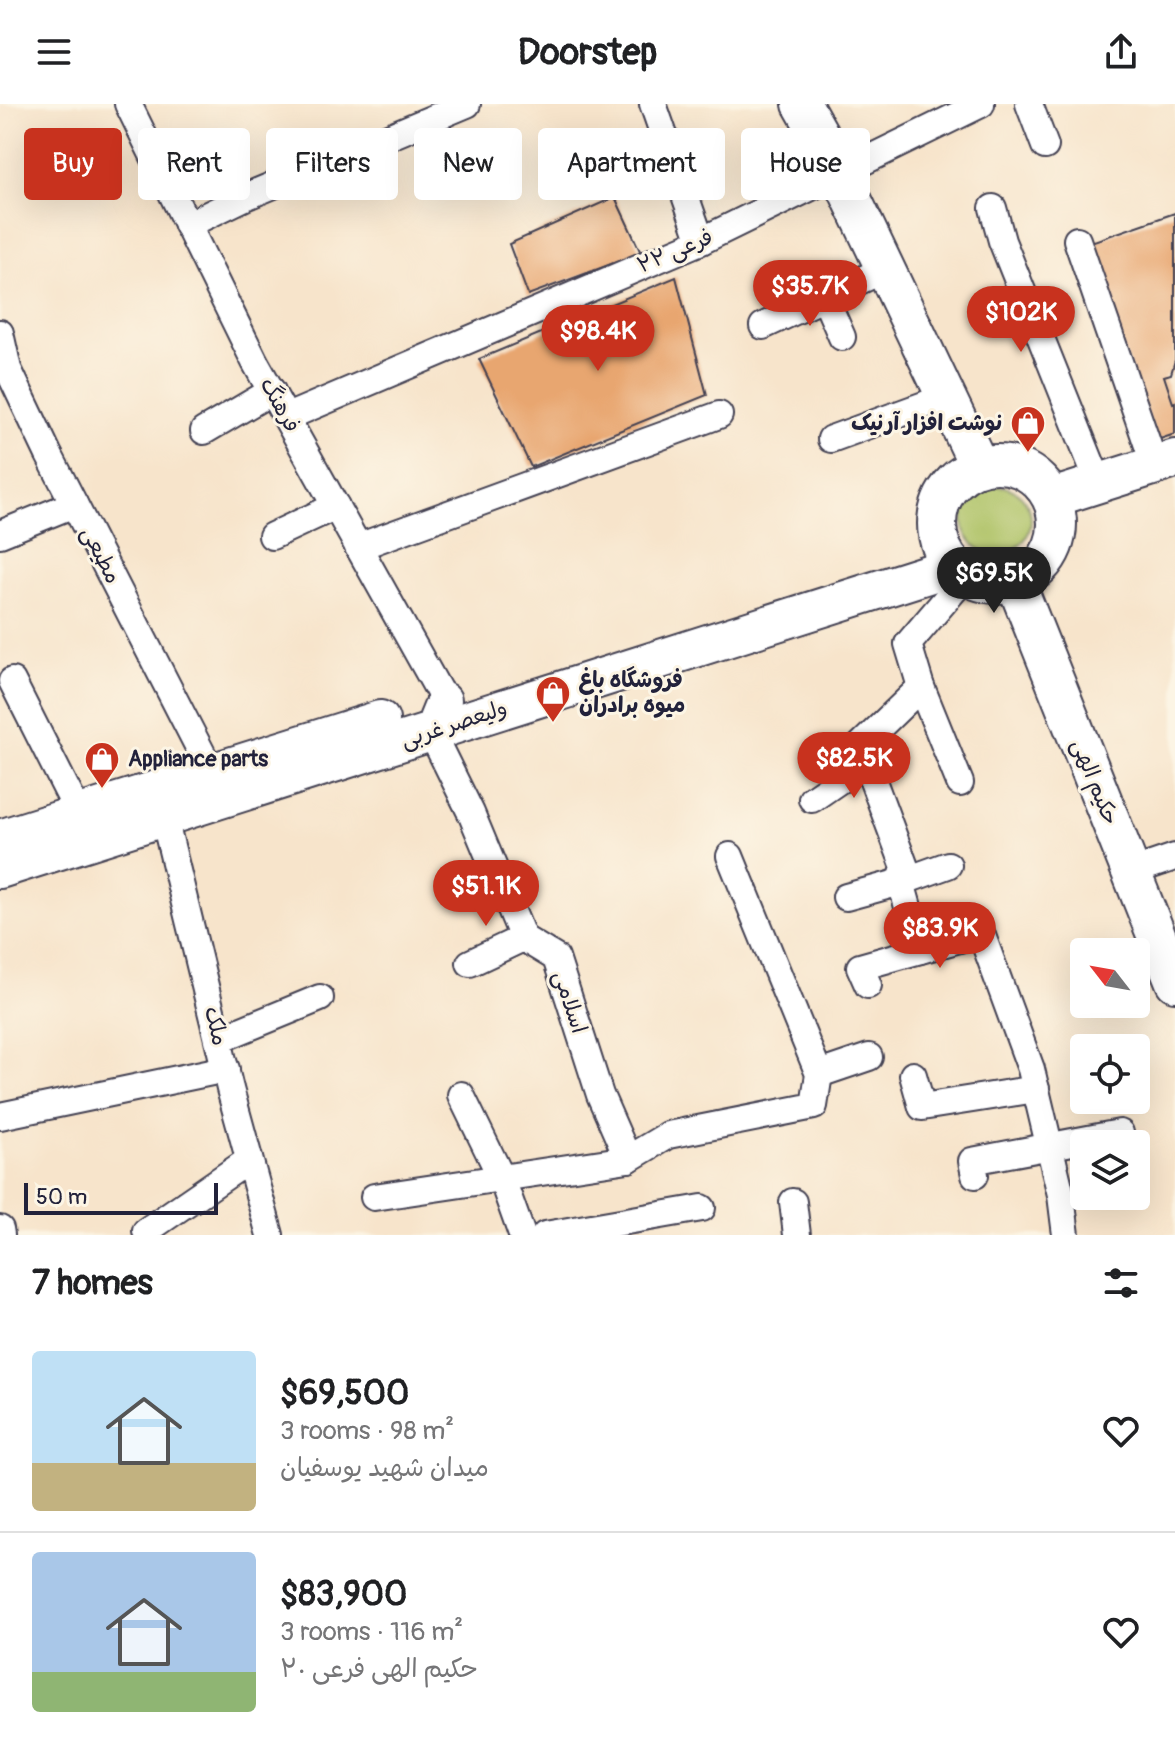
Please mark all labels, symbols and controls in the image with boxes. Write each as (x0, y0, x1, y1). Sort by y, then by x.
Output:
icon: menu (32, 30, 76, 74)
text: Doorstep (518, 30, 657, 75)
icon: share (1099, 30, 1143, 74)
chip: Buy (24, 128, 122, 200)
chip: Rent (138, 128, 250, 200)
chip: Filters (266, 128, 398, 200)
chip: New (414, 128, 522, 200)
chip: Apartment (538, 128, 725, 200)
chip: House (741, 128, 870, 200)
street label: فرعی ۲۲ (633, 222, 717, 280)
pin: $35.7K (745, 260, 875, 328)
text: $35.7K (771, 270, 849, 302)
pin: $102K (965, 286, 1077, 354)
text: $102K (985, 296, 1057, 328)
pin: $98.4K (533, 305, 663, 373)
text: $98.4K (559, 315, 637, 347)
street label: فرهنگ (254, 373, 306, 437)
shop icon: نوشت افزار آرنیک (1009, 404, 1047, 454)
place label: نوشت افزار آرنیک (851, 409, 1002, 437)
street label: مطیعی (75, 522, 127, 588)
pin: $69.5K (929, 547, 1059, 615)
text: $69.5K (955, 557, 1033, 589)
place label: فروشگاه باغ میوه برادران (579, 666, 685, 719)
shop icon: فروشگاه باغ میوه برادران (534, 674, 572, 724)
street label: ولیعصر غربی (397, 694, 511, 754)
pin: $82.5K (789, 732, 919, 800)
street label: حکیم الهی (1063, 735, 1125, 830)
shop icon: Appliance parts (83, 740, 121, 790)
text: $82.5K (815, 742, 893, 774)
place label: Appliance parts (128, 745, 268, 773)
pin: $51.1K (421, 860, 551, 928)
text: $51.1K (451, 870, 521, 902)
pin: $83.9K (875, 902, 1005, 970)
text: $83.9K (902, 912, 978, 944)
north arrow (1070, 938, 1150, 1018)
map controls (1070, 938, 1150, 1210)
street label: اسلامی (547, 967, 593, 1037)
street label: ملک (198, 1004, 234, 1048)
button: locate (1070, 1034, 1150, 1114)
button: layers (1070, 1130, 1150, 1210)
scale bar (24, 1179, 218, 1215)
text: 50 m (36, 1183, 87, 1211)
icon: filters (1099, 1261, 1143, 1305)
text: 7 homes (32, 1262, 153, 1305)
text: $69,500 (280, 1372, 409, 1415)
icon: home (96, 1383, 192, 1479)
icon: heart (1099, 1409, 1143, 1453)
text: 3 rooms · 98 m² (280, 1415, 454, 1447)
text: میدان شهید یوسفیان (280, 1452, 489, 1484)
text: $83,900 (280, 1573, 407, 1616)
icon: home (96, 1584, 192, 1680)
icon: heart (1099, 1610, 1143, 1654)
text: 3 rooms · 116 m² (280, 1616, 463, 1648)
text: حکیم الهی فرعی ۲۰ (280, 1653, 478, 1685)

